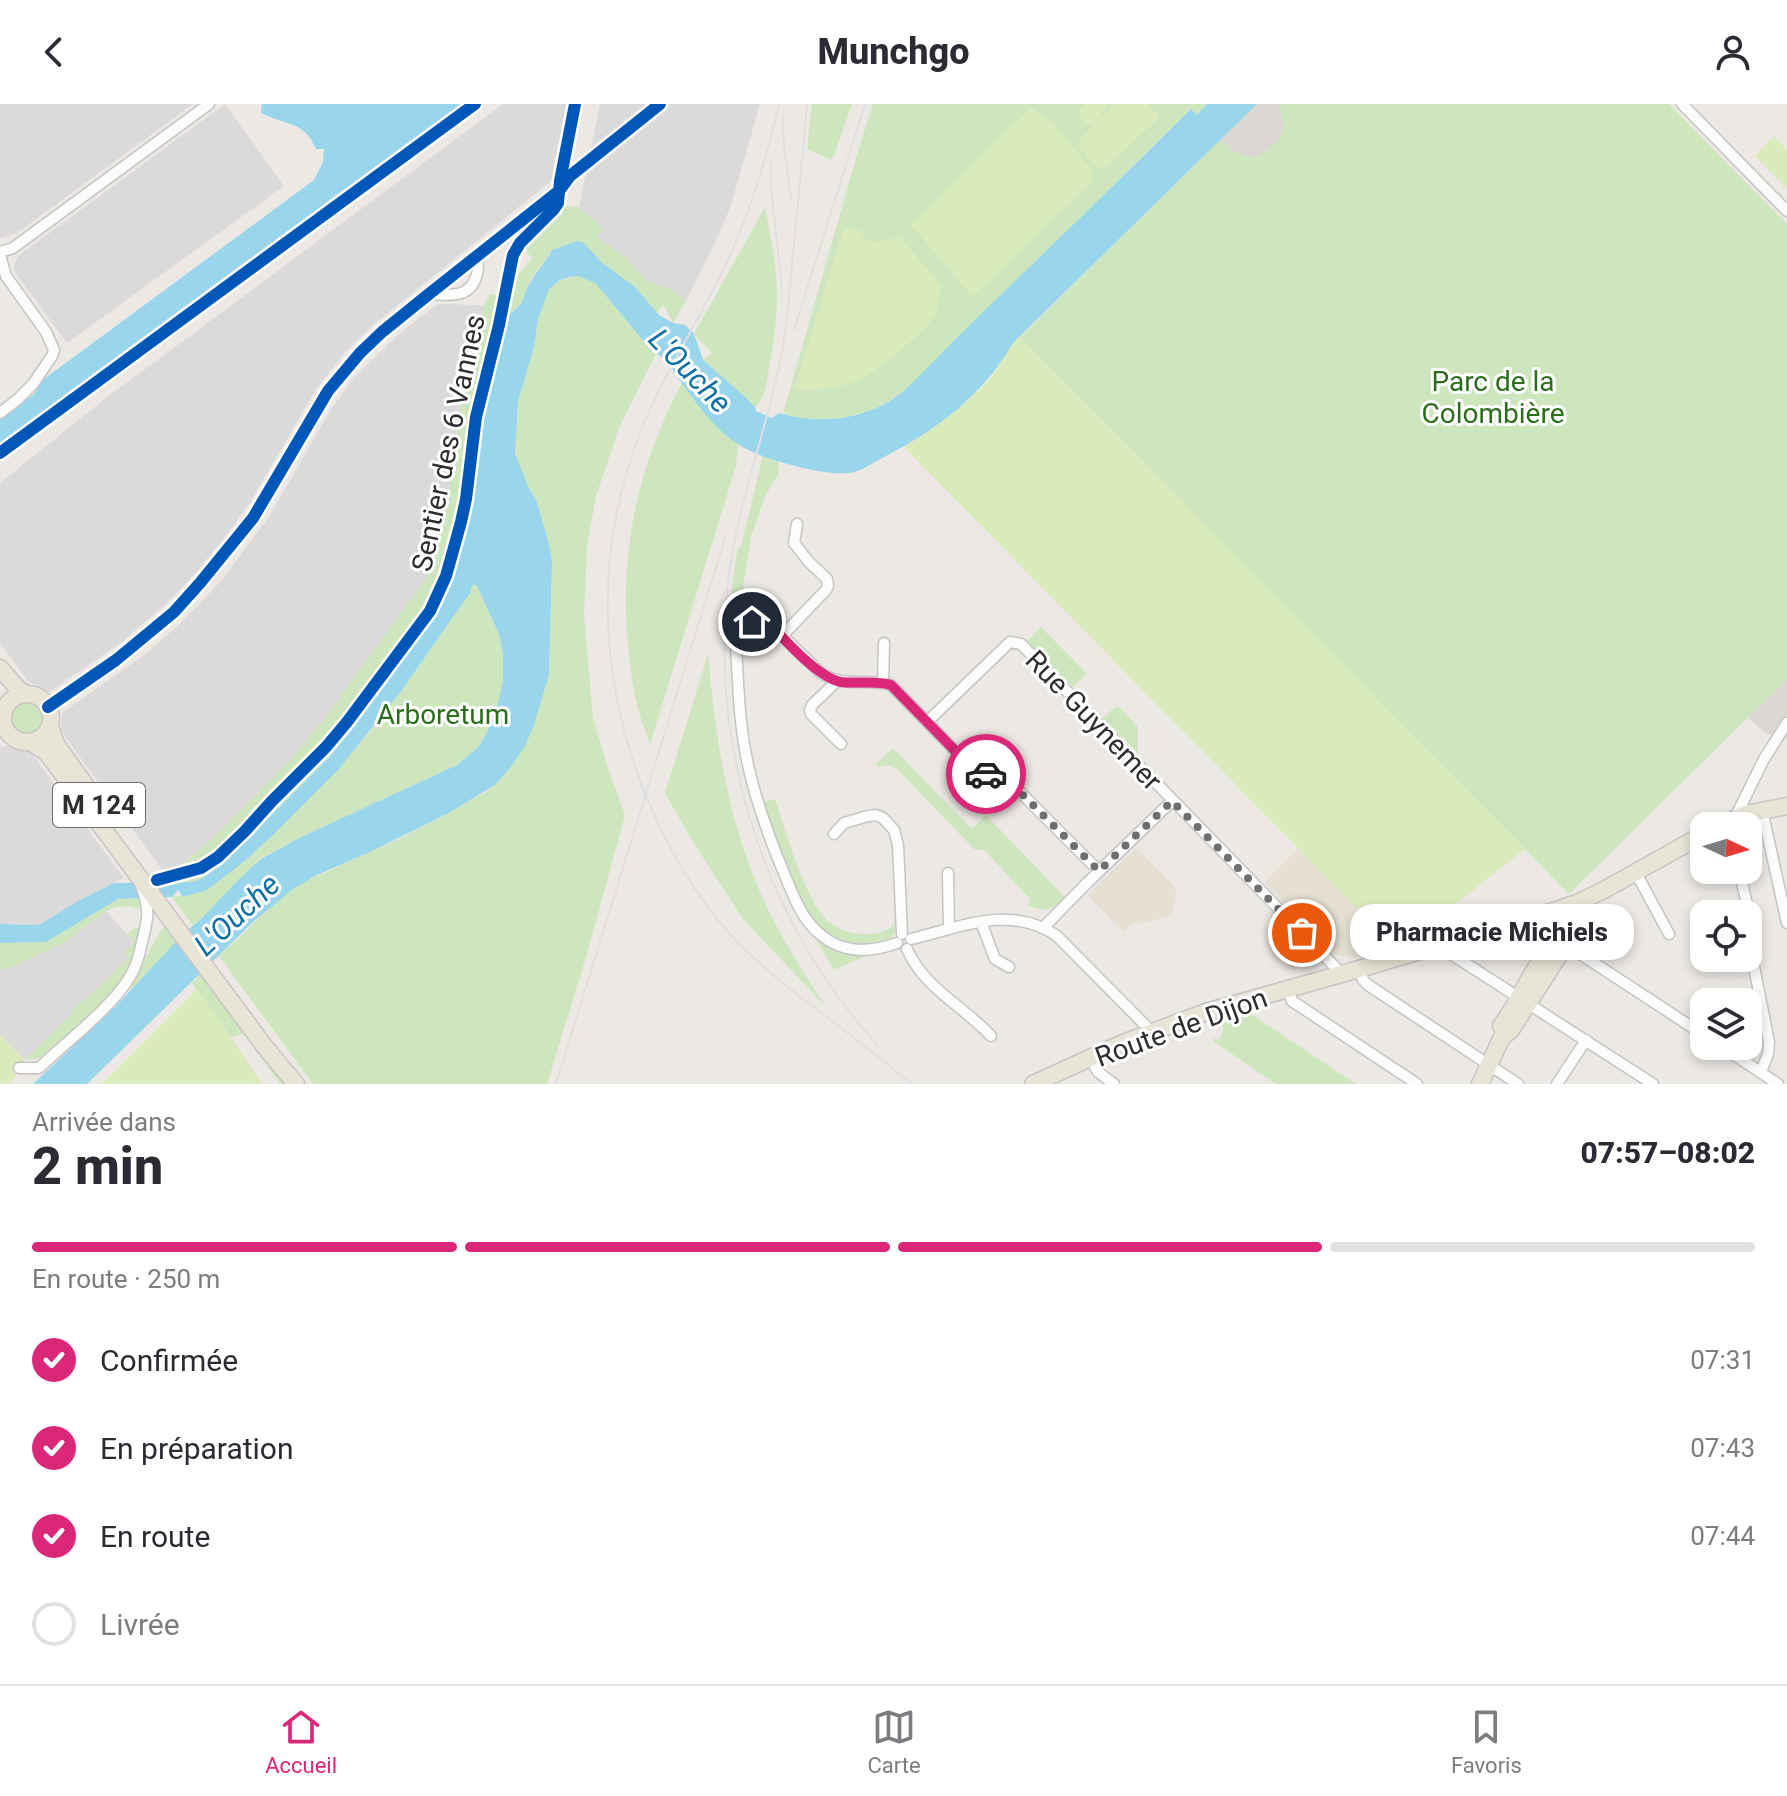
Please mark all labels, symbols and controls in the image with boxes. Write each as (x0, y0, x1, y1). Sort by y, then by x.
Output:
icon: back (32, 30, 76, 74)
icon: person (1711, 30, 1755, 74)
text: Munchgo (818, 31, 969, 73)
street label: Sentier des 6 Vannes (405, 312, 492, 574)
water label: L'Ouche (642, 321, 739, 420)
park label: Parc de la Colombière (1422, 365, 1564, 430)
pin (718, 588, 786, 656)
icon: home (730, 600, 774, 644)
street label: Rue Guynemer (1019, 644, 1169, 797)
park label: Arboretum (377, 698, 509, 731)
courier (946, 734, 1026, 814)
icon: car (964, 752, 1008, 796)
road number: M 124 (53, 783, 145, 827)
north arrow (1690, 812, 1762, 884)
map controls (1690, 812, 1762, 1060)
water label: L'Ouche (187, 867, 286, 963)
pin (1268, 899, 1336, 967)
button: locate (1690, 900, 1762, 972)
callout: Pharmacie Michiels (1350, 905, 1634, 961)
icon: bag (1280, 911, 1324, 955)
text: Pharmacie Michiels (1376, 917, 1608, 947)
street label: Route de Dijon (1091, 981, 1272, 1074)
button: layers (1690, 988, 1762, 1060)
text: Arrivée dans (32, 1107, 176, 1137)
text: 07:57–08:02 (1580, 1135, 1755, 1170)
text: 2 min (32, 1136, 163, 1197)
text: En route · 250 m (32, 1264, 220, 1294)
icon: check (32, 1338, 76, 1382)
text: Confirmée (100, 1343, 238, 1378)
text: 07:31 (1690, 1345, 1755, 1375)
icon: check (32, 1426, 76, 1470)
text: En préparation (100, 1431, 294, 1466)
text: 07:43 (1690, 1433, 1755, 1463)
icon: check (32, 1514, 76, 1558)
text: En route (100, 1519, 210, 1554)
text: 07:44 (1690, 1521, 1755, 1551)
text: Livrée (100, 1607, 180, 1642)
tab: Accueil (265, 1705, 337, 1778)
tab: Carte (867, 1705, 921, 1778)
tab: Favoris (1451, 1705, 1522, 1778)

